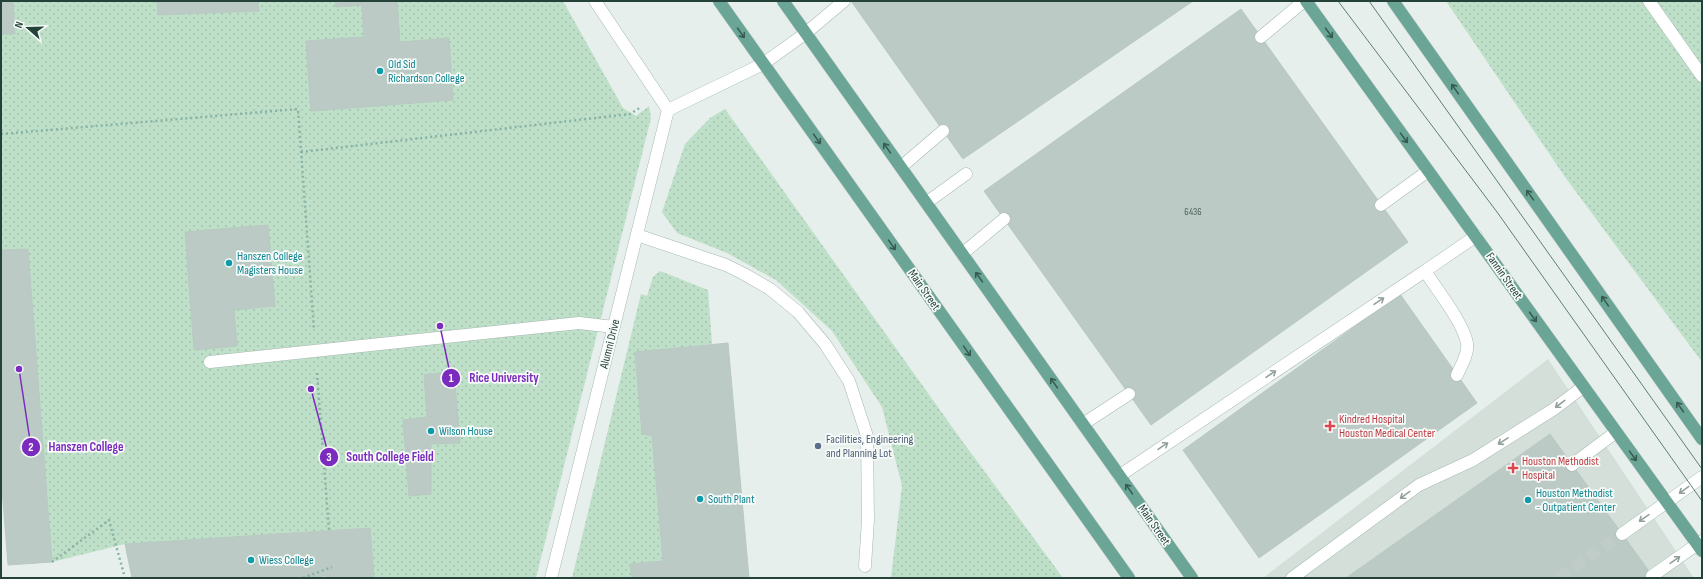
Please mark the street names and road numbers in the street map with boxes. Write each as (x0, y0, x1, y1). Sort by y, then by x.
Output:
street label: Fannin Street (1482, 250, 1526, 303)
street label: Main Street (905, 267, 944, 314)
street label: Alumni Drive (596, 318, 623, 371)
street label: Main Street (1135, 502, 1174, 549)

